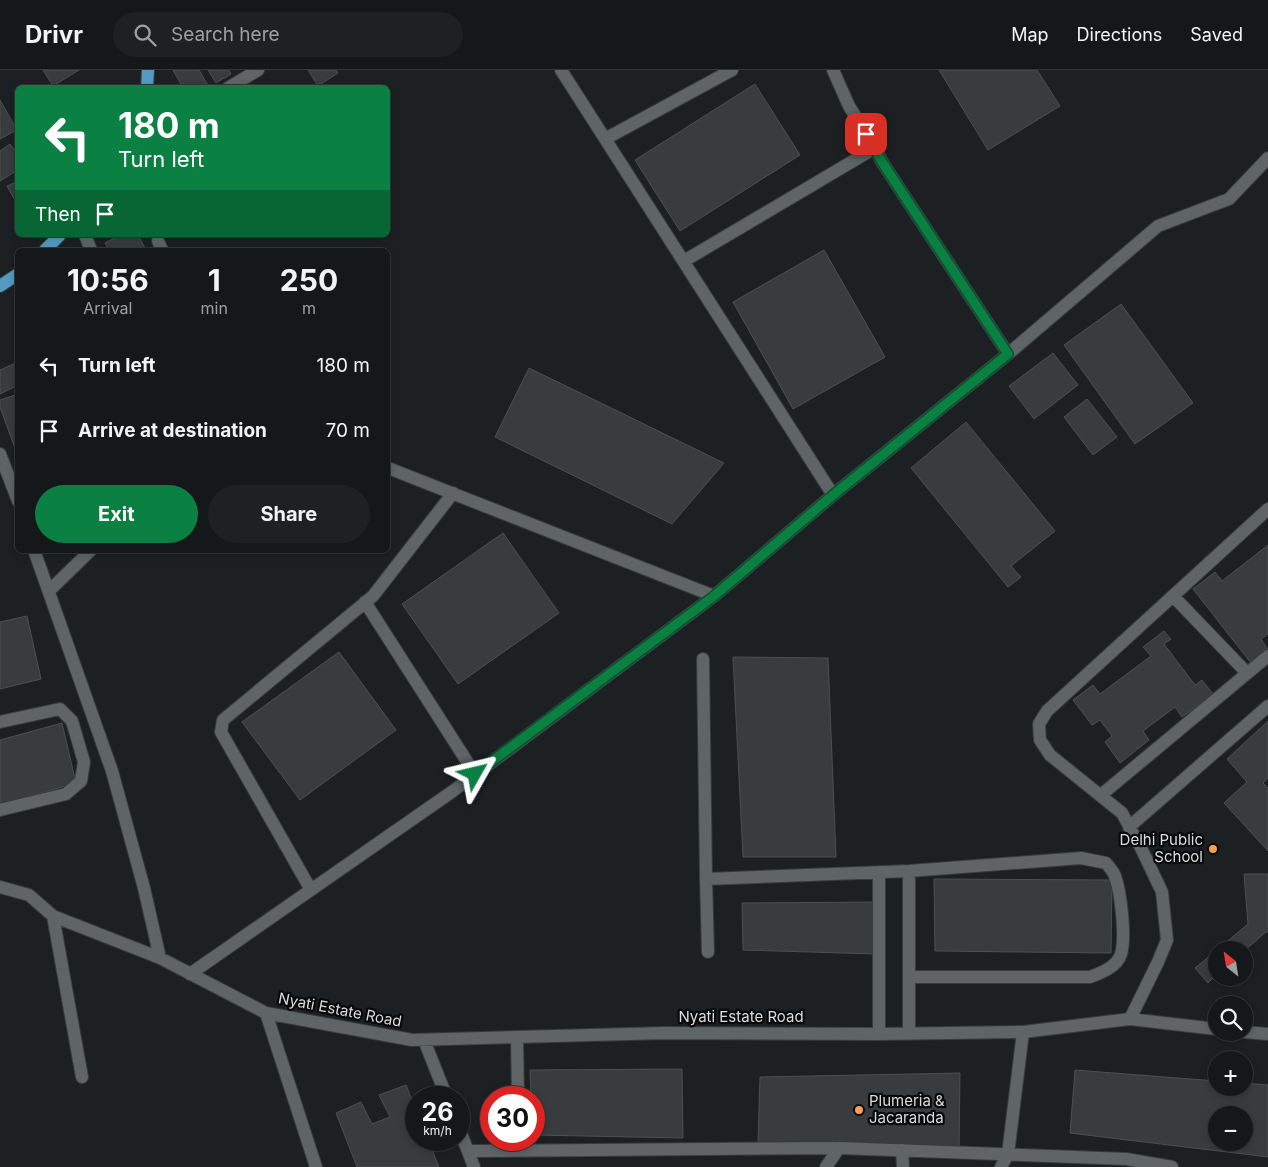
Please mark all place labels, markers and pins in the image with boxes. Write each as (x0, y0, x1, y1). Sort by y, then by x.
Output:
pin (845, 113, 887, 155)
place label: Delhi Public School (1120, 830, 1203, 866)
marker: Delhi Public School (1207, 843, 1219, 855)
place label: Plumeria & Jacaranda (869, 1091, 945, 1127)
marker: Plumeria & Jacaranda (853, 1104, 865, 1116)

